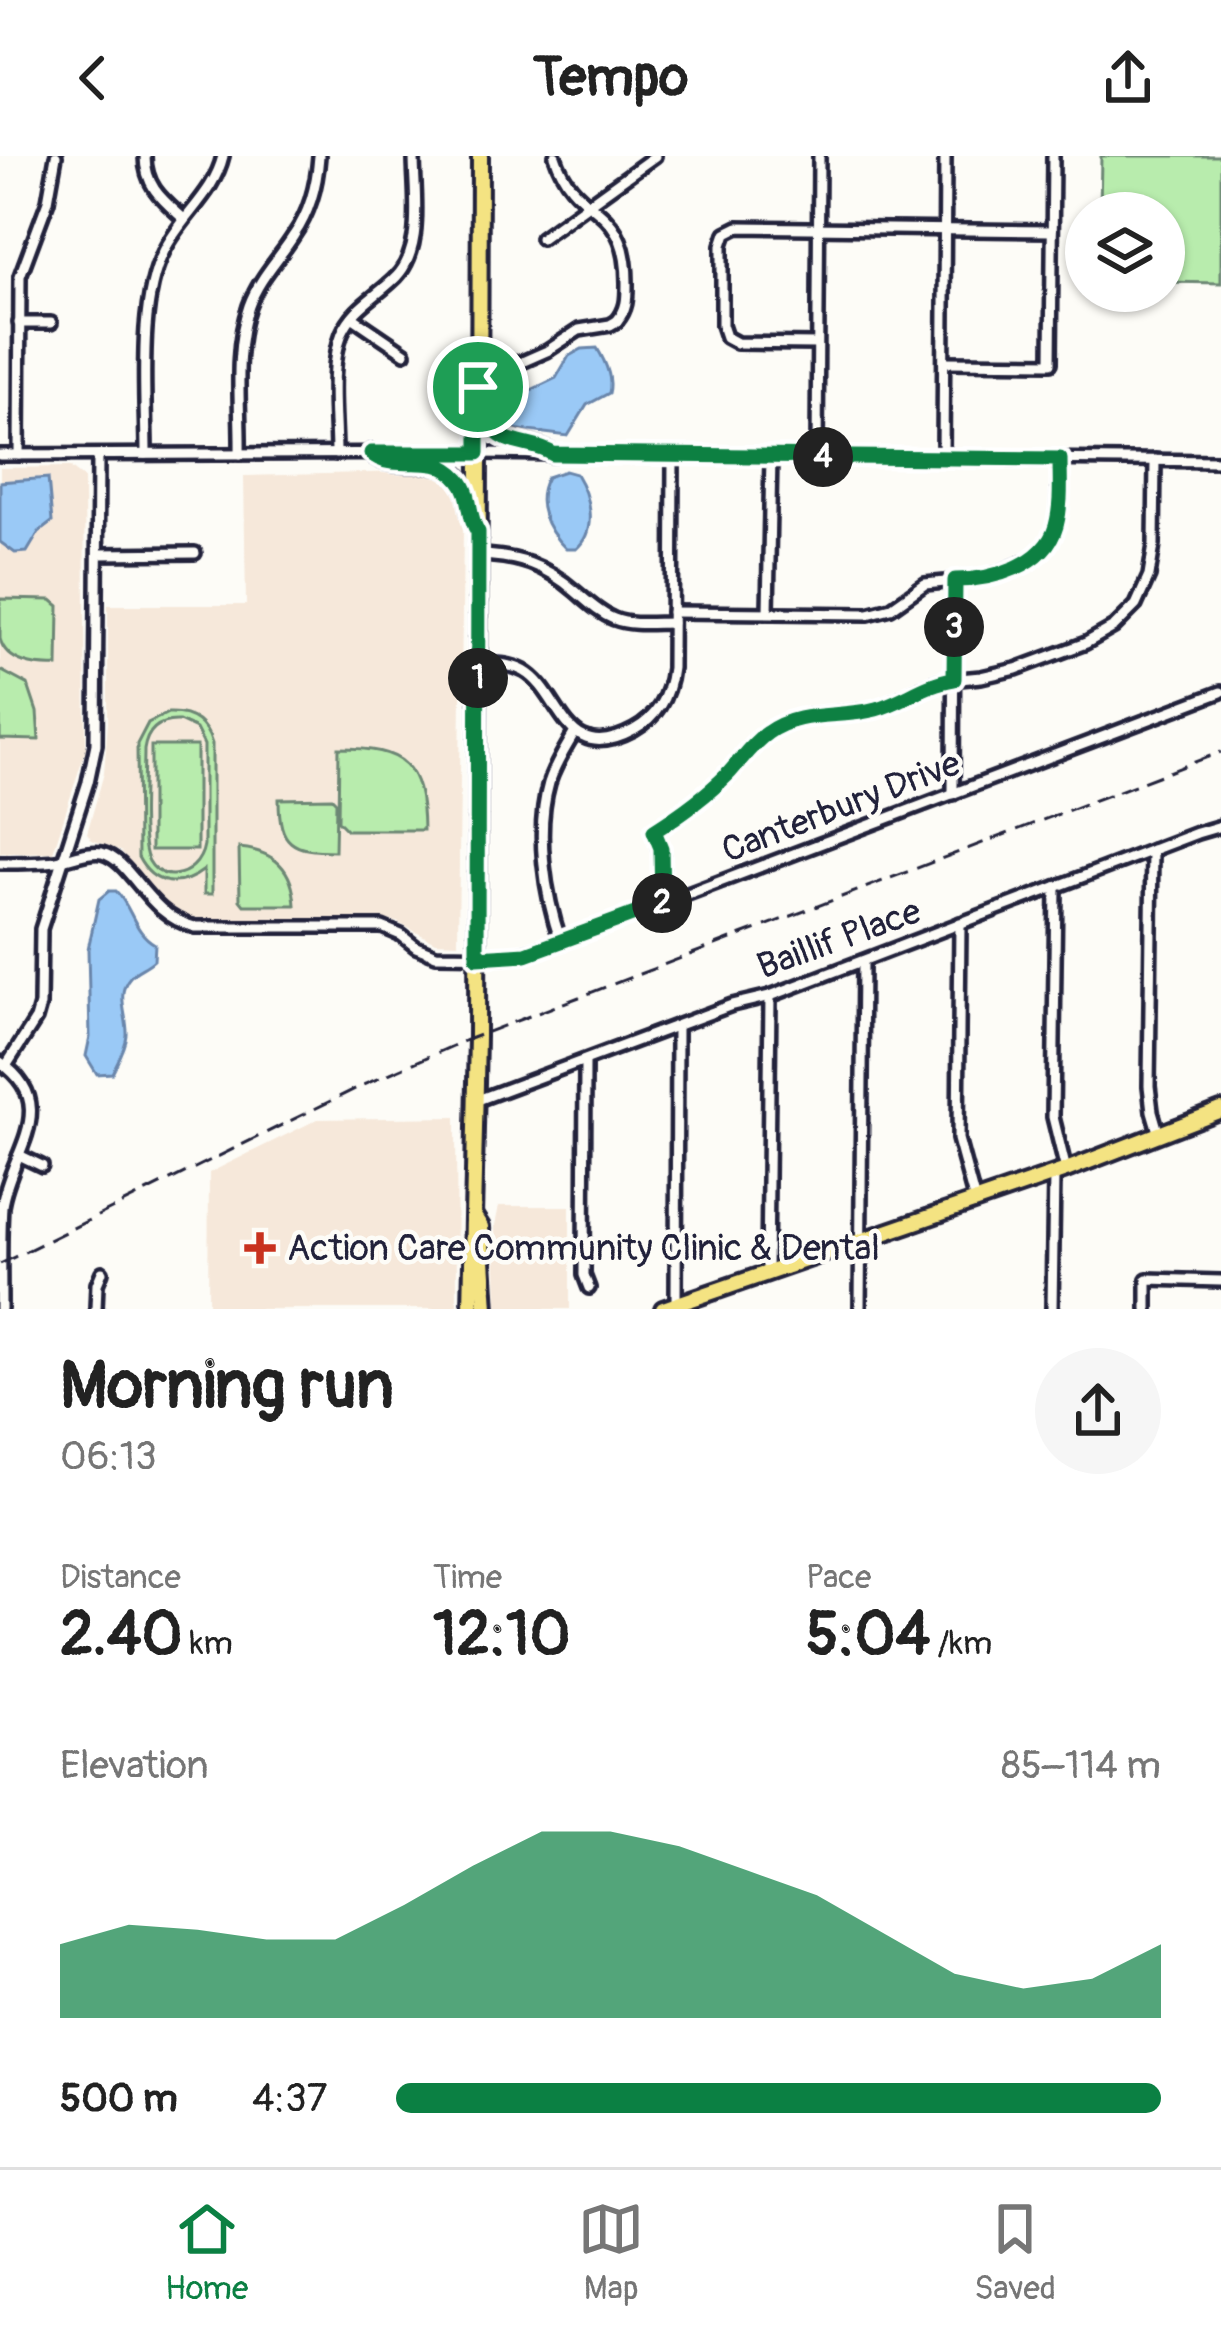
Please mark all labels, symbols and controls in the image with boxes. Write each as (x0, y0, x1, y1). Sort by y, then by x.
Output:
text: Tempo (533, 44, 688, 112)
icon: back (60, 45, 126, 111)
icon: share (1095, 45, 1161, 111)
map controls (1065, 192, 1185, 312)
button: layers (1065, 192, 1185, 312)
pin (427, 336, 529, 438)
icon: arrive (445, 354, 511, 420)
pin: 4 (793, 427, 853, 487)
text: 4 (813, 436, 833, 477)
pin: 3 (924, 597, 984, 657)
text: 3 (945, 606, 963, 647)
pin: 1 (448, 648, 508, 708)
text: 1 (472, 657, 484, 698)
street label: Canterbury Drive (715, 741, 967, 873)
pin: 2 (632, 873, 692, 933)
text: 2 (653, 882, 671, 923)
street label: Baillif Place (751, 889, 927, 989)
place label: Action Care Community Clinic & Dental (287, 1226, 880, 1271)
marker: Action Care Community Clinic & Dental (244, 1232, 276, 1264)
text: Morning run (60, 1345, 394, 1428)
button: share (1035, 1348, 1161, 1474)
text: 06:13 (60, 1432, 157, 1481)
text: Distance (60, 1557, 181, 1598)
text: Time (433, 1557, 502, 1598)
text: Pace (806, 1557, 871, 1598)
text: 2.40 (60, 1598, 182, 1673)
text: 12:10 (433, 1598, 570, 1673)
text: 5:04 (806, 1598, 930, 1673)
text: km (182, 1623, 233, 1664)
text: /km (930, 1623, 992, 1664)
text: Elevation (60, 1741, 209, 1790)
text: 85–114 m (1001, 1741, 1161, 1790)
text: 500 m (60, 2074, 178, 2123)
text: 4:37 (252, 2074, 327, 2123)
tab: Home (165, 2196, 248, 2309)
tab: Map (578, 2196, 644, 2309)
tab: Saved (974, 2196, 1056, 2309)

